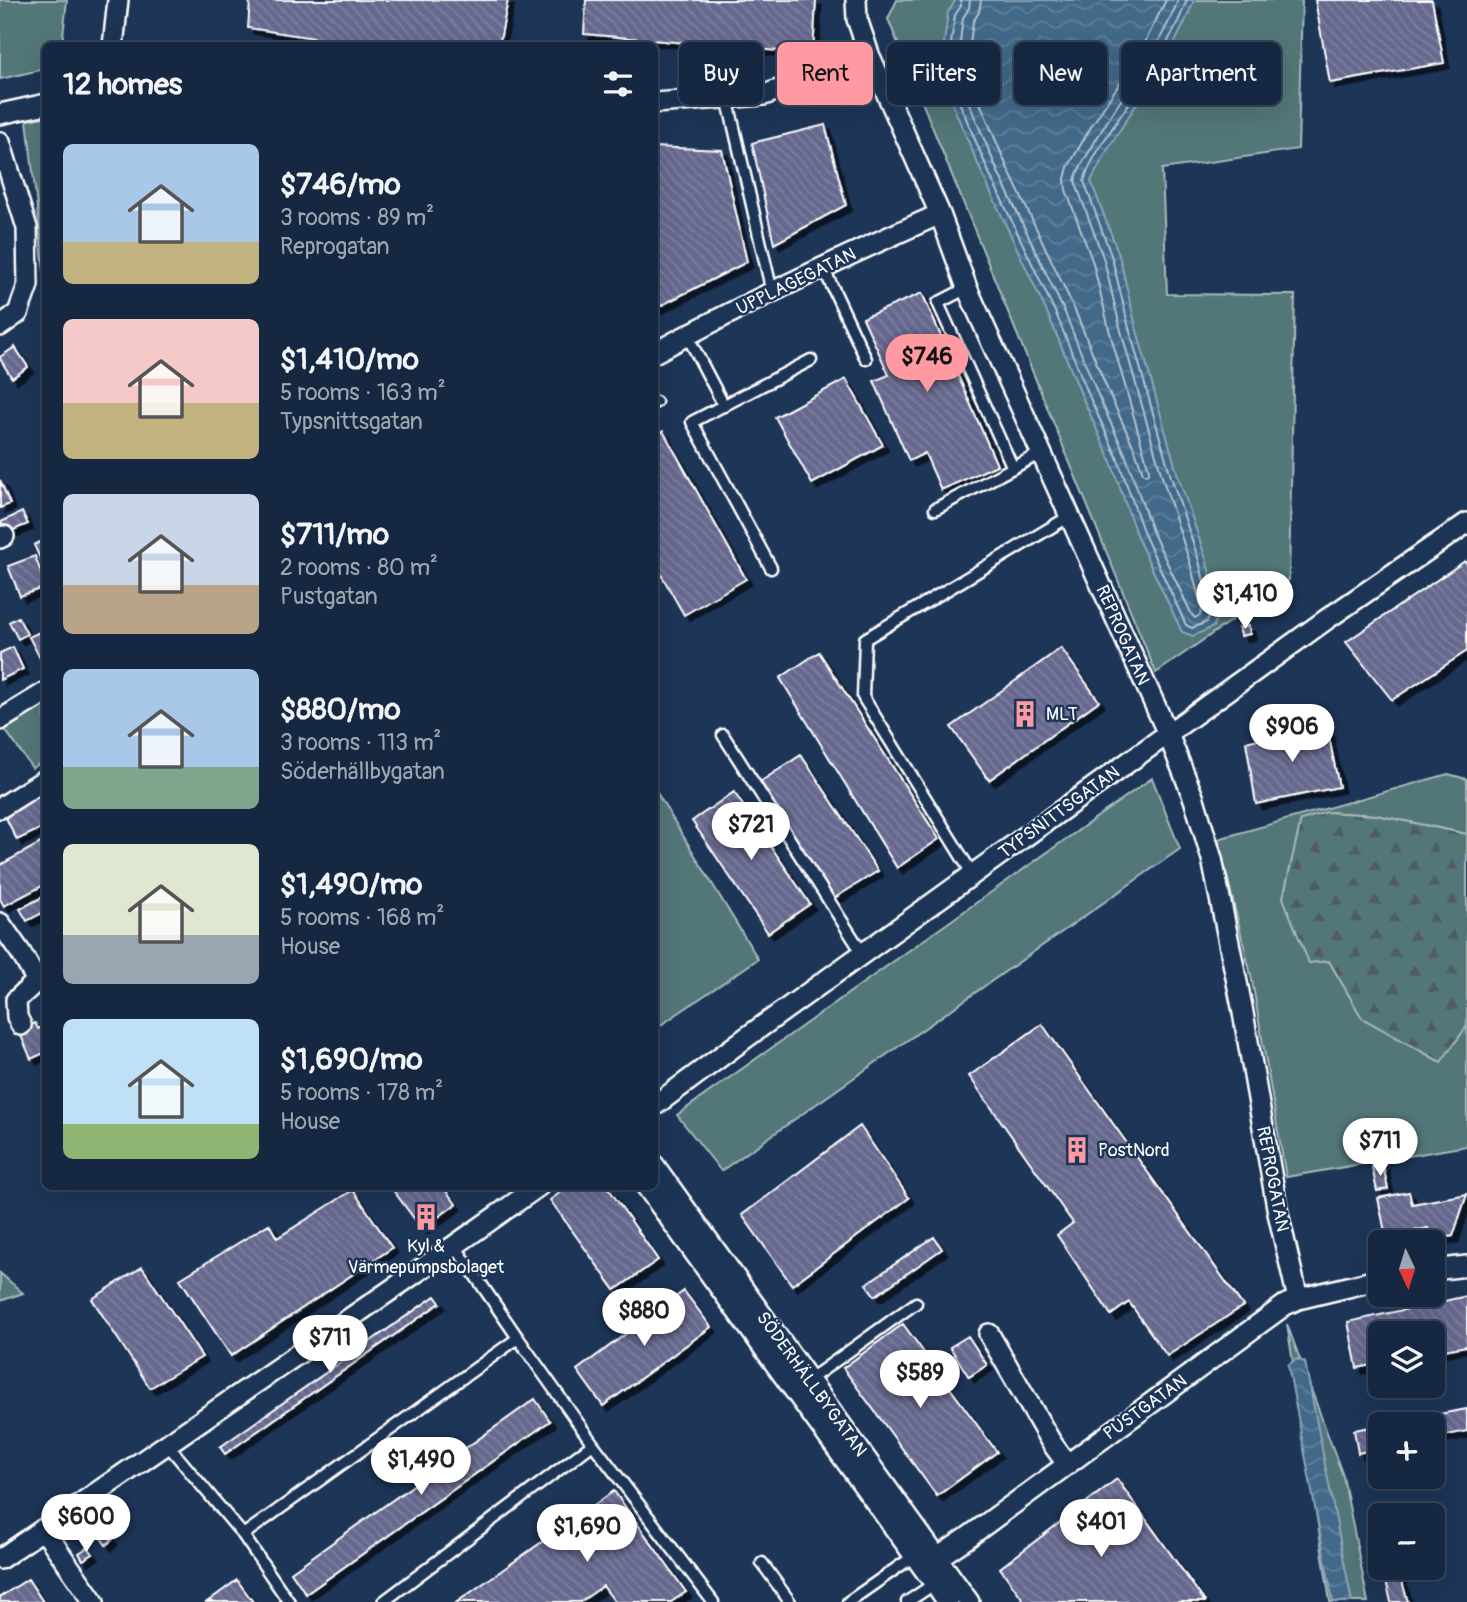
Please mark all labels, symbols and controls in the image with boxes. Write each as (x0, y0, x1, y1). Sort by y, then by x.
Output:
chip: Buy (679, 42, 763, 105)
chip: Rent (777, 42, 873, 105)
chip: Filters (887, 42, 1000, 105)
chip: New (1014, 42, 1107, 105)
chip: Apartment (1121, 42, 1281, 105)
icon: filters (599, 65, 637, 103)
text: 12 homes (63, 66, 182, 103)
text: $746/mo (280, 166, 401, 203)
icon: home (119, 172, 203, 256)
text: 3 rooms · 89 m² (280, 203, 434, 232)
text: Reprogatan (280, 232, 389, 261)
street label: UPPLAGEGATAN (733, 243, 860, 320)
pin: $746 (886, 334, 968, 394)
text: $1,410/mo (280, 341, 419, 378)
text: $746 (901, 342, 953, 371)
icon: home (119, 347, 203, 431)
text: 5 rooms · 163 m² (280, 378, 446, 407)
text: Typsnittsgatan (280, 407, 423, 436)
text: $711/mo (280, 516, 389, 553)
icon: home (119, 522, 203, 606)
text: 2 rooms · 80 m² (280, 553, 438, 582)
pin: $1,410 (1188, 572, 1302, 631)
text: $1,410 (1212, 579, 1278, 608)
text: Pustgatan (280, 582, 378, 611)
street label: REPROGATAN (1090, 582, 1155, 689)
text: $880/mo (280, 691, 401, 728)
icon: home (119, 697, 203, 781)
building icon: MLT (1010, 699, 1040, 729)
place label: MLT (1046, 703, 1078, 726)
pin: $906 (1251, 704, 1333, 764)
text: $906 (1265, 712, 1319, 741)
text: 3 rooms · 113 m² (280, 728, 441, 757)
text: Söderhällbygatan (280, 757, 445, 786)
street label: TYPSNITTSGATAN (994, 761, 1124, 864)
pin: $721 (710, 802, 792, 862)
text: $721 (728, 810, 774, 839)
text: $1,490/mo (280, 866, 422, 903)
icon: home (119, 872, 203, 956)
text: 5 rooms · 168 m² (280, 903, 444, 932)
text: House (280, 932, 340, 961)
text: $1,690/mo (280, 1041, 423, 1078)
icon: home (119, 1047, 203, 1131)
text: 5 rooms · 178 m² (280, 1078, 443, 1107)
text: House (280, 1107, 340, 1136)
pin: $711 (1339, 1118, 1421, 1178)
street label: REPROGATAN (1251, 1124, 1294, 1234)
text: $711 (1359, 1126, 1401, 1155)
building icon: PostNord (1062, 1135, 1092, 1165)
place label: PostNord (1098, 1139, 1170, 1162)
building icon: Kyl & Värmepumpsbolaget (411, 1202, 441, 1232)
north arrow (1368, 1230, 1446, 1307)
map controls (1368, 1230, 1445, 1580)
place label: Kyl & Värmepumpsbolaget (348, 1235, 505, 1279)
pin: $880 (603, 1288, 685, 1348)
text: $880 (618, 1296, 670, 1325)
street label: SÖDERHÄLLBYGATAN (751, 1307, 872, 1461)
pin: $711 (289, 1316, 371, 1375)
button: layers (1368, 1321, 1445, 1398)
text: $711 (309, 1323, 351, 1352)
pin: $589 (879, 1350, 961, 1410)
text: $589 (896, 1358, 944, 1387)
street label: PUSTGATAN (1099, 1369, 1192, 1445)
button: + (1368, 1412, 1445, 1489)
pin: $1,490 (364, 1438, 478, 1497)
text: $1,490 (387, 1445, 455, 1474)
pin: $600 (45, 1494, 127, 1554)
pin: $401 (1060, 1500, 1142, 1559)
text: $600 (57, 1502, 115, 1531)
button: − (1368, 1503, 1445, 1580)
pin: $1,690 (530, 1504, 644, 1564)
text: $401 (1076, 1507, 1126, 1536)
text: $1,690 (553, 1512, 621, 1541)

